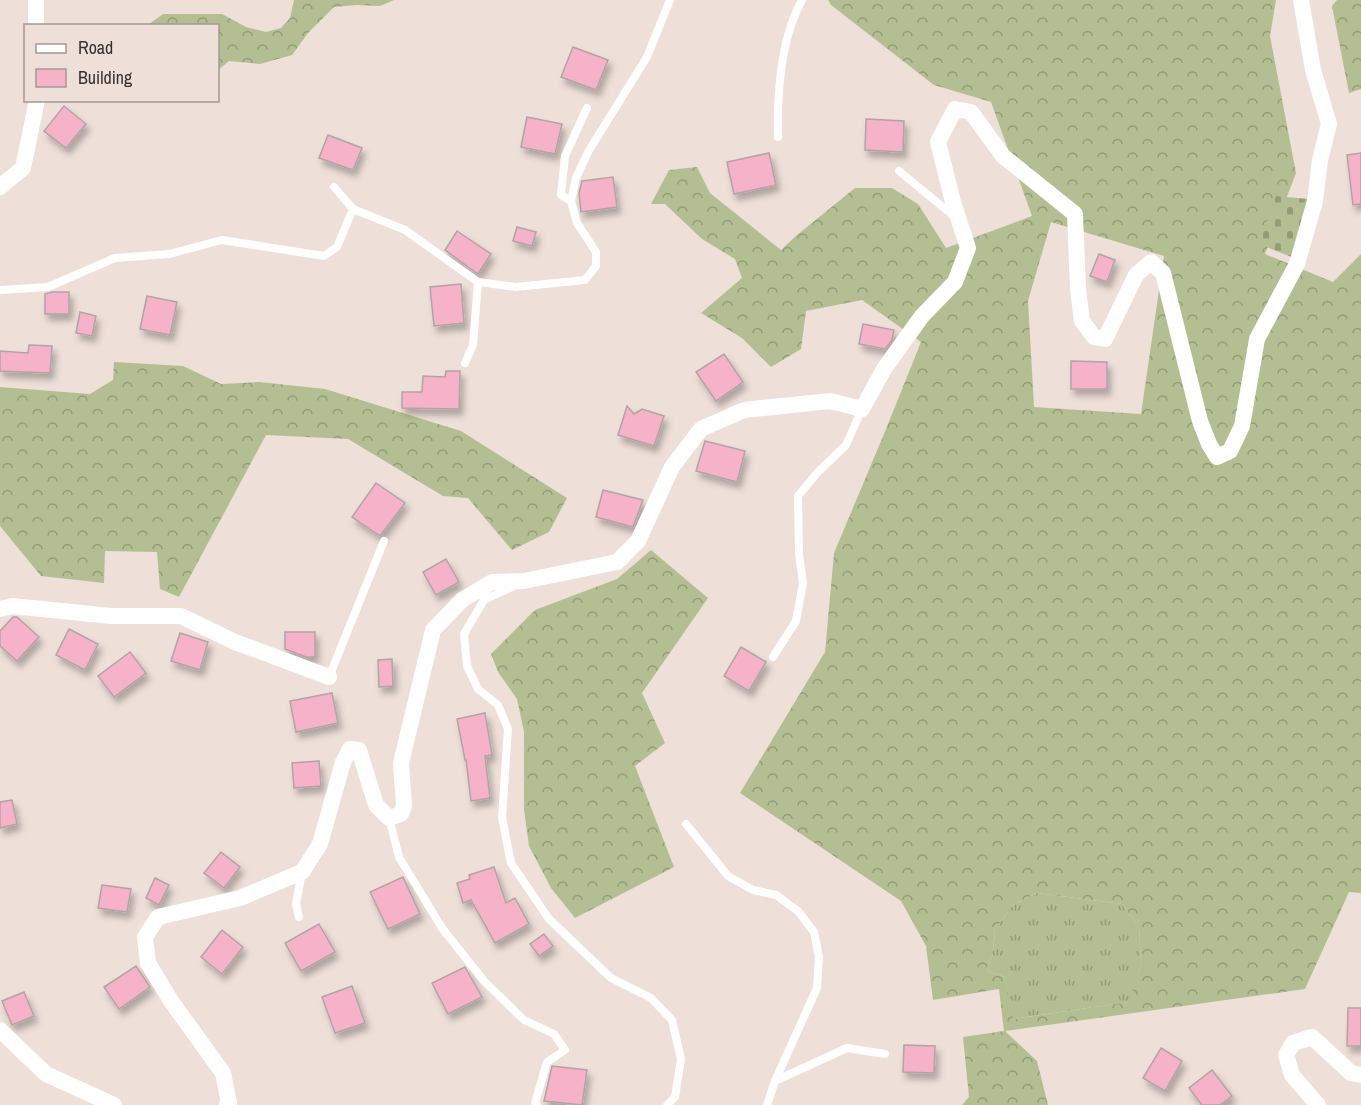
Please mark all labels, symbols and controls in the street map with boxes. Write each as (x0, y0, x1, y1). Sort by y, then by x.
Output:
legend (24, 24, 219, 102)
text: Road (78, 35, 113, 60)
text: Building (78, 65, 133, 90)

